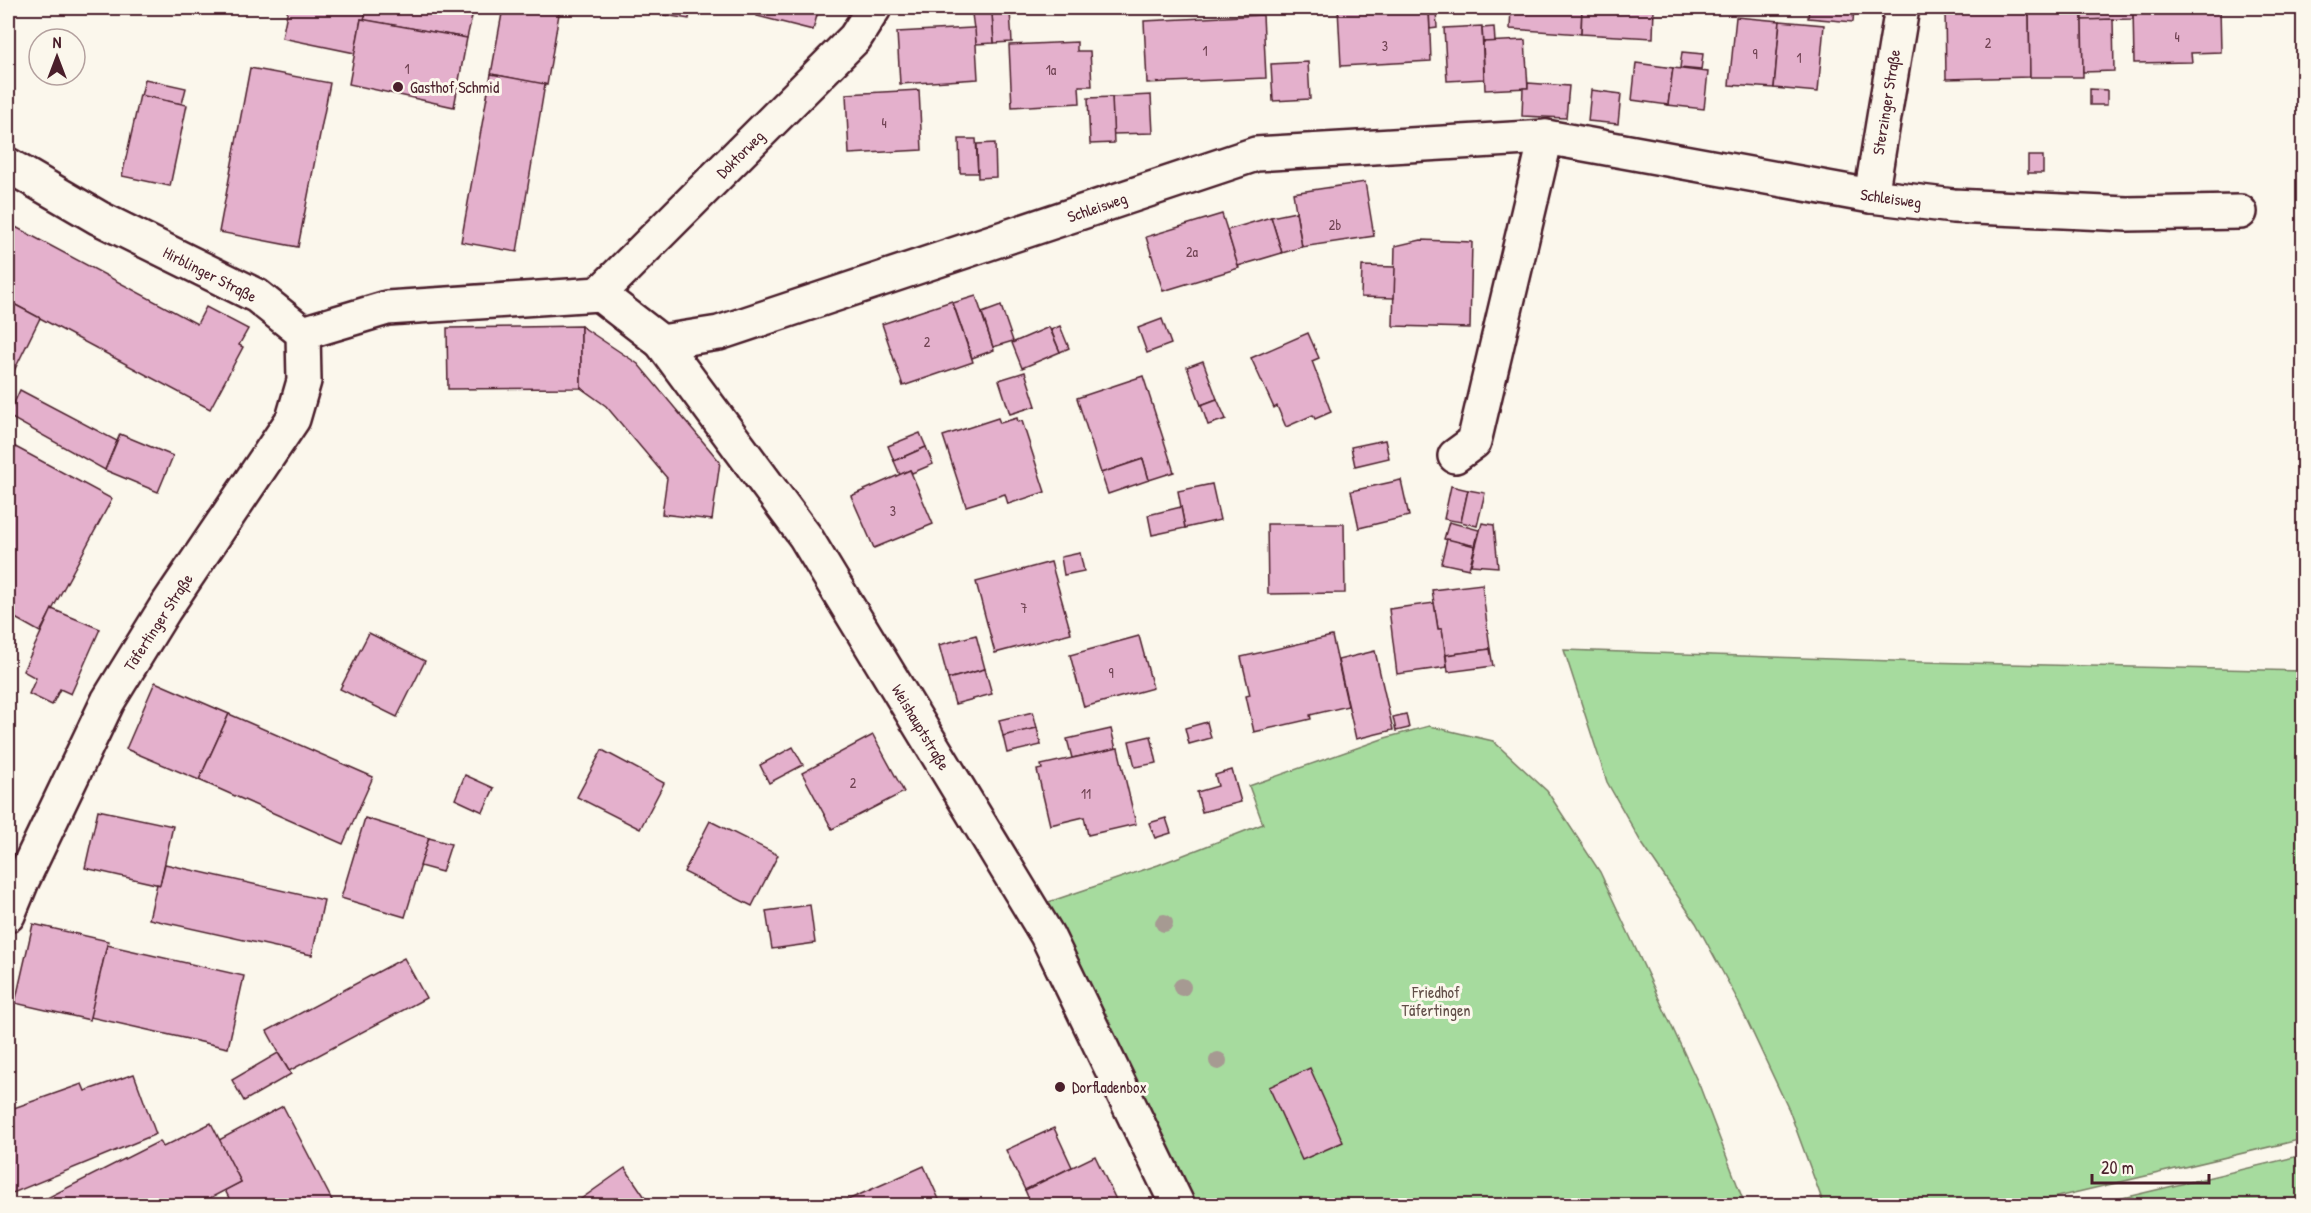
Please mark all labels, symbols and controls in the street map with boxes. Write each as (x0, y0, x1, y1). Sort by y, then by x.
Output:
north arrow (27, 27, 87, 87)
house number: 4 (2174, 27, 2180, 46)
text: N (53, 31, 62, 53)
house number: 2 (1985, 33, 1992, 52)
house number: 3 (1382, 36, 1388, 55)
house number: 1 (1202, 41, 1208, 60)
house number: 9 (1752, 44, 1758, 63)
street label: Sterzinger Straße (1867, 47, 1905, 156)
house number: 1 (1796, 48, 1802, 67)
house number: 1 (404, 59, 410, 78)
house number: 1a (1046, 60, 1057, 79)
place label: Gasthof Schmid (410, 76, 499, 98)
marker: Gasthof Schmid (391, 80, 405, 94)
house number: 4 (881, 113, 887, 132)
street label: Doktorweg (711, 125, 769, 183)
street label: Schleisweg (1859, 183, 1923, 213)
street label: Schleisweg (1064, 187, 1130, 227)
house number: 2b (1329, 215, 1341, 234)
street label: Hirblinger Straße (159, 241, 261, 307)
house number: 2a (1186, 242, 1199, 261)
house number: 2 (924, 332, 931, 351)
house number: 3 (890, 501, 896, 520)
street label: Täfertinger Straße (118, 569, 198, 675)
house number: 7 (1021, 598, 1028, 617)
house number: 9 (1108, 663, 1114, 682)
street label: Weishauptstraße (887, 680, 956, 775)
house number: 2 (850, 773, 857, 792)
house number: 11 (1081, 784, 1091, 803)
park label: Friedhof Täfertingen (1401, 981, 1471, 1021)
place label: Dorfladenbox (1072, 1076, 1147, 1098)
marker: Dorfladenbox (1053, 1080, 1067, 1094)
scale bar (2092, 1147, 2209, 1185)
text: 20 m (2101, 1155, 2134, 1180)

